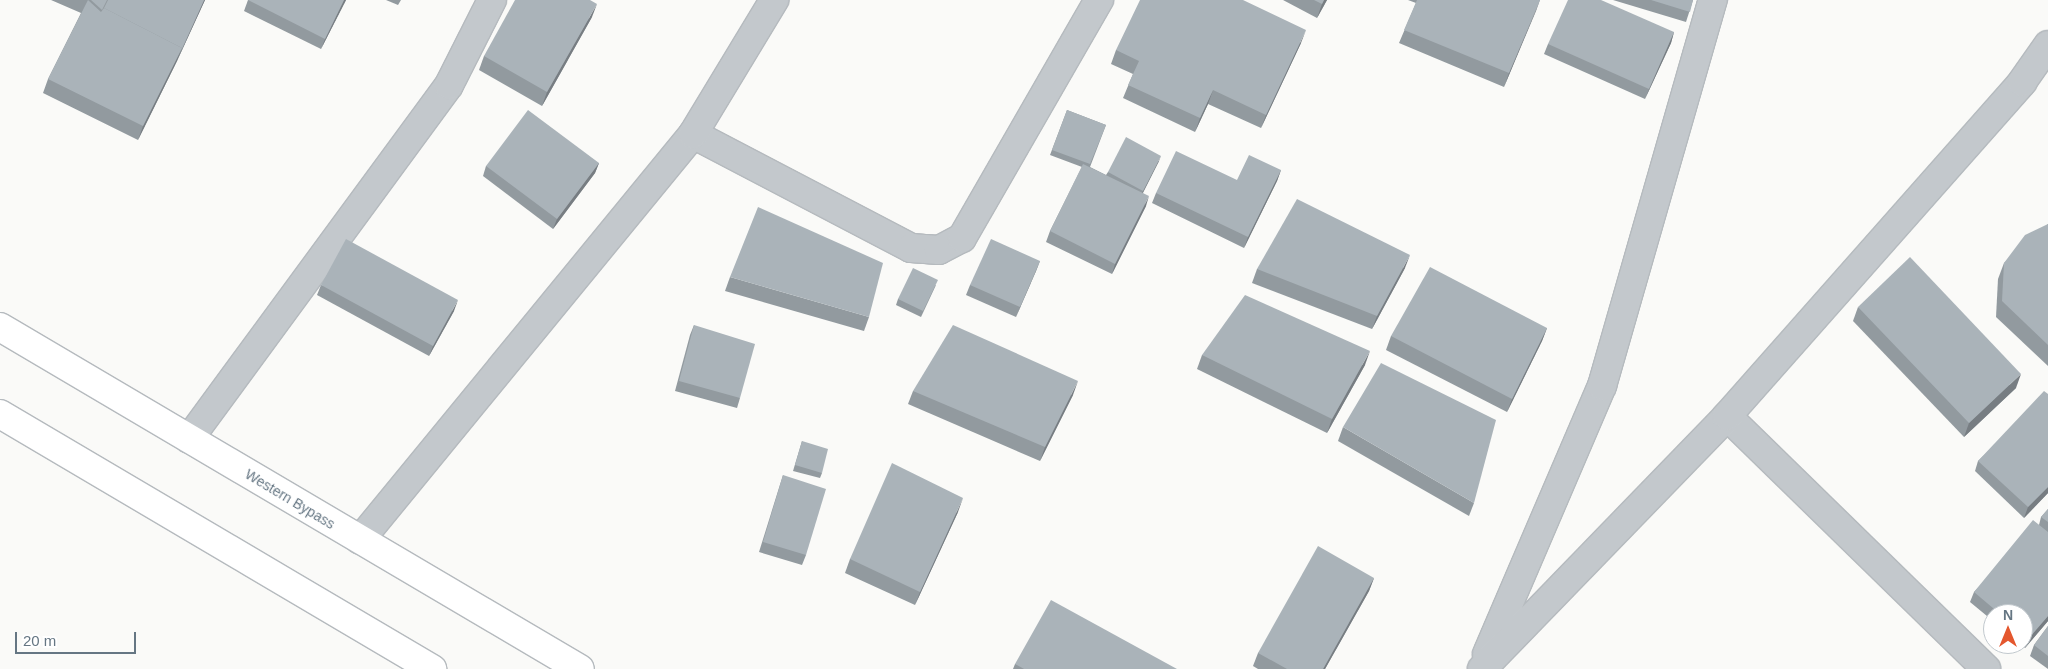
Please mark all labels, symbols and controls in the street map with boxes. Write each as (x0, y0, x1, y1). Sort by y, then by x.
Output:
street label: Western Bypass (242, 466, 338, 532)
north arrow (1983, 604, 2033, 654)
text: N (2003, 607, 2013, 623)
scale bar (18, 622, 139, 654)
text: 20 m (23, 632, 56, 649)

